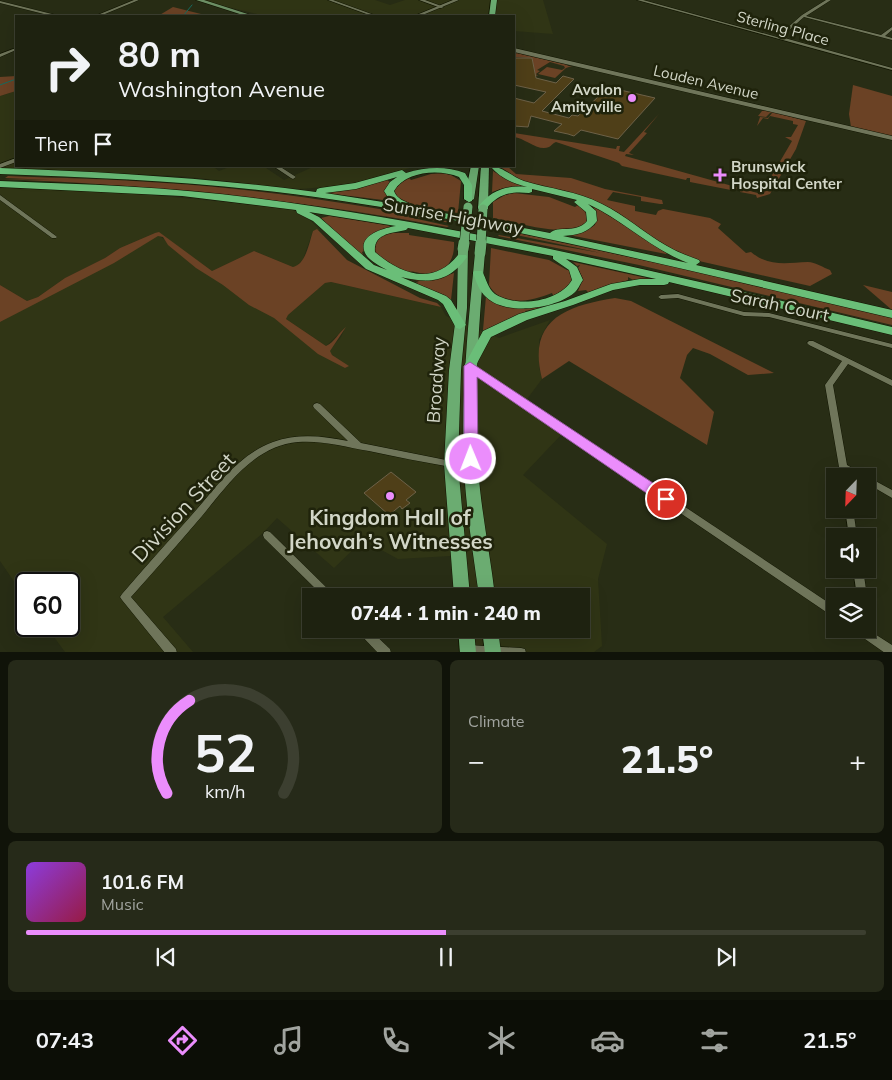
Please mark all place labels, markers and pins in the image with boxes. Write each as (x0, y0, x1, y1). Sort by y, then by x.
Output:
place label: Avalon Amityville (551, 80, 622, 116)
marker: Avalon Amityville (626, 92, 638, 104)
place label: Brunswick Hospital Center (731, 157, 842, 193)
marker: Brunswick Hospital Center (713, 168, 727, 182)
pin (645, 478, 687, 520)
marker: Kingdom Hall of Jehovah’s Witnesses (384, 490, 396, 502)
place label: Kingdom Hall of Jehovah’s Witnesses (287, 504, 493, 554)

